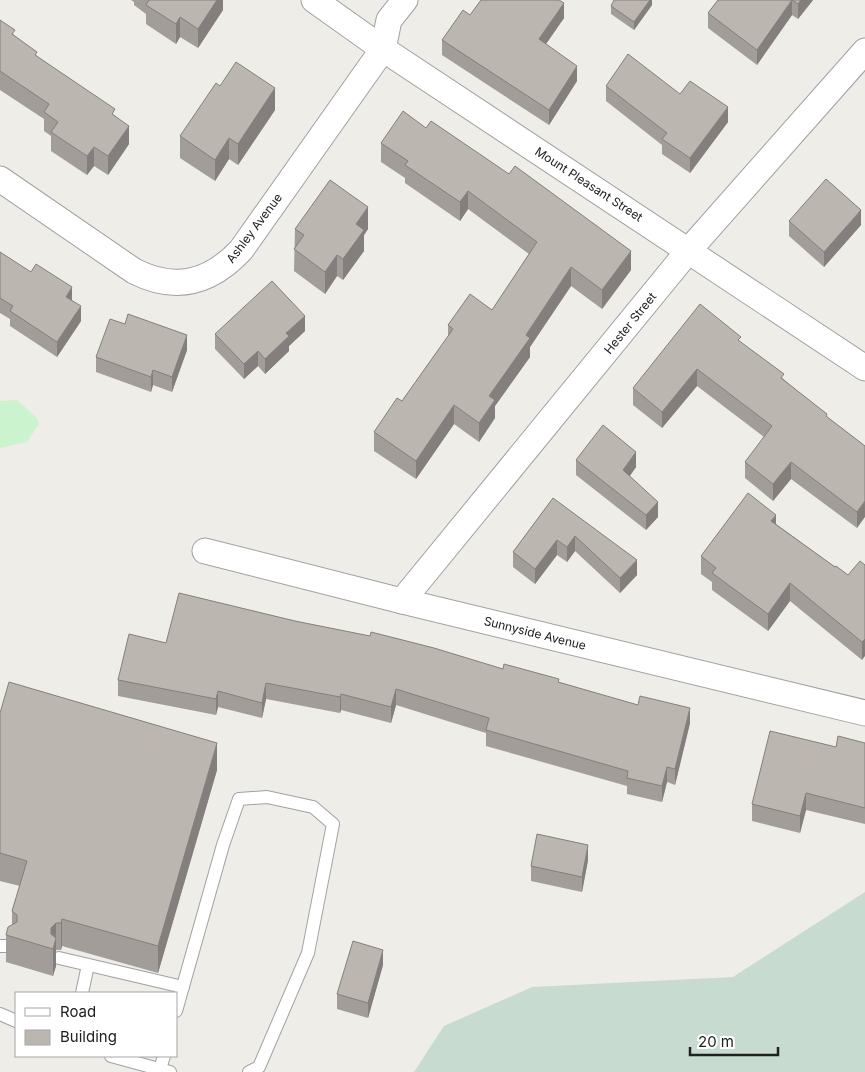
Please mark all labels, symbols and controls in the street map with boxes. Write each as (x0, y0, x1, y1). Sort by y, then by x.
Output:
street label: Mount Pleasant Street (532, 144, 646, 224)
street label: Ashley Avenue (223, 190, 285, 266)
street label: Hester Street (601, 289, 659, 357)
street label: Sunnyside Avenue (482, 613, 588, 653)
legend (15, 992, 178, 1057)
text: Road (60, 1002, 96, 1021)
scale bar (690, 1024, 778, 1056)
text: Building (60, 1027, 117, 1046)
text: 20 m (698, 1032, 734, 1051)

